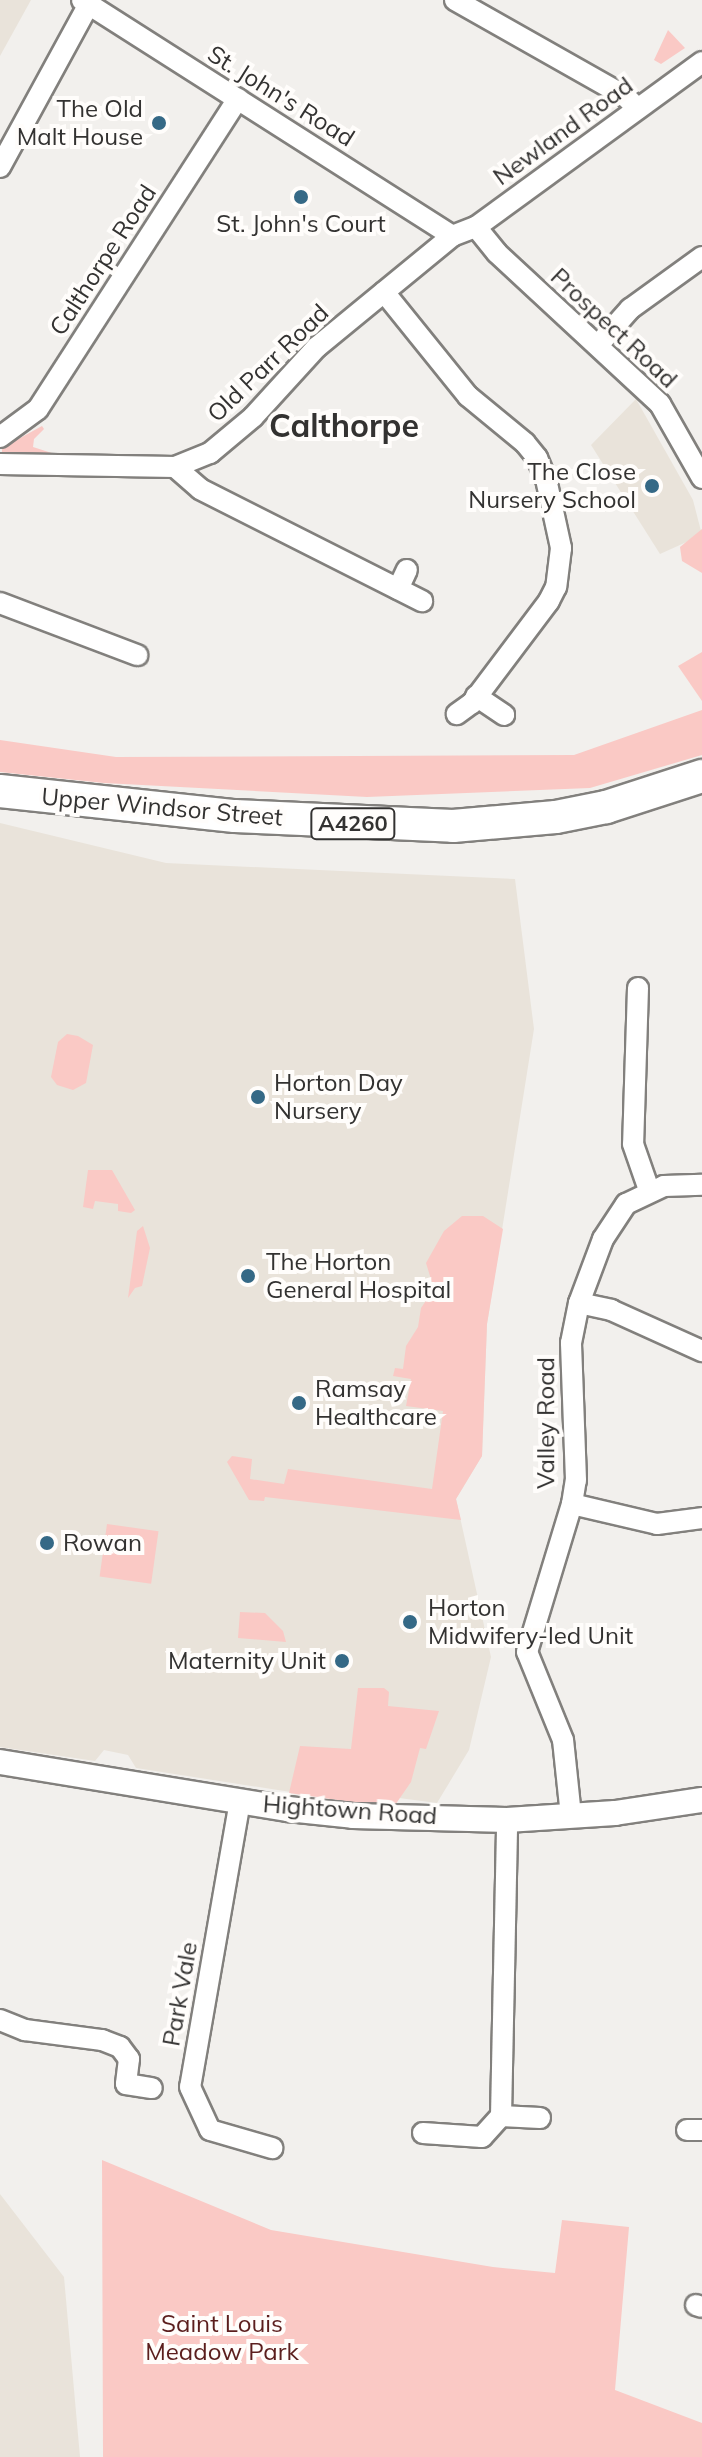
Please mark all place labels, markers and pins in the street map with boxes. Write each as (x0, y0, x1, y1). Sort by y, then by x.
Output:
place label: The Old Malt House (17, 95, 143, 151)
marker: The Old Malt House (150, 114, 168, 132)
marker: St. John's Court (292, 188, 310, 206)
place label: St. John's Court (216, 210, 386, 238)
place label: The Close Nursery School (468, 458, 636, 514)
marker: The Close Nursery School (643, 477, 661, 495)
place label: Horton Day Nursery (274, 1069, 403, 1125)
marker: Horton Day Nursery (249, 1088, 267, 1106)
place label: The Horton General Hospital (266, 1248, 451, 1304)
marker: The Horton General Hospital (237, 1265, 259, 1287)
place label: Ramsay Healthcare (315, 1375, 437, 1431)
marker: Ramsay Healthcare (290, 1394, 308, 1412)
place label: Rowan (63, 1529, 142, 1557)
marker: Rowan (38, 1534, 56, 1552)
place label: Horton Midwifery-led Unit (428, 1594, 633, 1650)
marker: Horton Midwifery-led Unit (399, 1611, 421, 1633)
place label: Maternity Unit (168, 1647, 326, 1675)
marker: Maternity Unit (333, 1652, 351, 1670)

